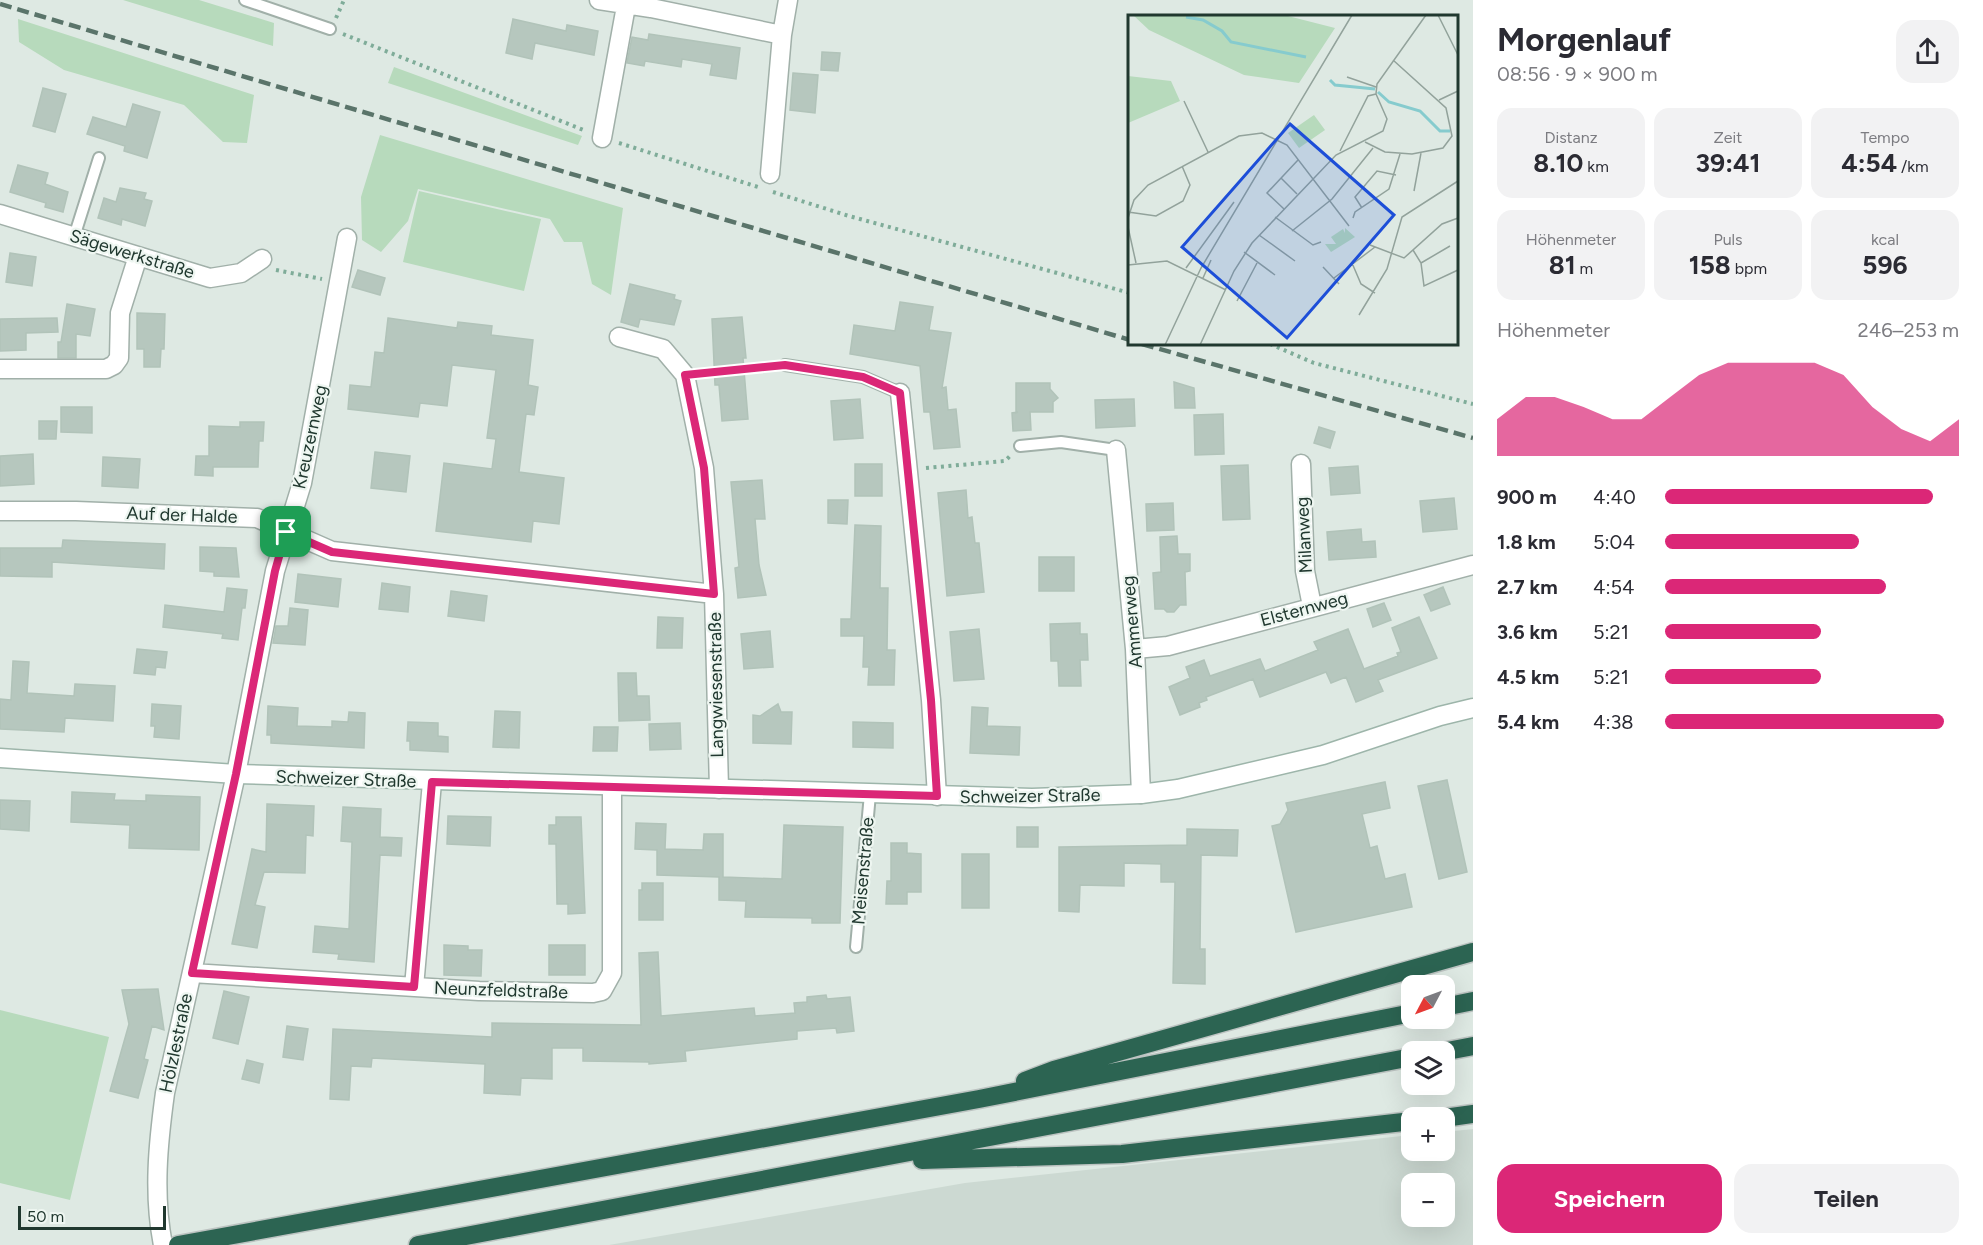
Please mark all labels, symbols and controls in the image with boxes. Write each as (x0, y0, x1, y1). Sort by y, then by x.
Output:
inset map (1128, 15, 1458, 345)
text: Morgenlauf (1497, 20, 1671, 59)
button: share (1896, 20, 1959, 83)
text: 08:56 · 9 × 900 m (1497, 62, 1658, 86)
text: Distanz (1544, 128, 1598, 147)
text: Zeit (1714, 128, 1742, 147)
text: Tempo (1861, 128, 1909, 147)
text: 8.10 (1533, 147, 1583, 179)
text: 39:41 (1696, 147, 1760, 179)
text: 4:54 (1841, 147, 1897, 179)
text: km (1583, 157, 1609, 176)
text: /km (1897, 157, 1929, 176)
street label: Sägewerkstraße (67, 225, 197, 283)
text: Höhenmeter (1526, 230, 1616, 249)
text: Puls (1713, 230, 1743, 249)
text: kcal (1871, 230, 1899, 249)
text: 81 (1549, 249, 1576, 281)
text: 158 (1689, 249, 1731, 281)
text: 596 (1862, 249, 1908, 281)
text: m (1576, 259, 1593, 278)
text: bpm (1731, 259, 1767, 278)
text: Höhenmeter (1497, 318, 1610, 342)
text: 246–253 m (1858, 318, 1959, 342)
street label: Kreuzernweg (288, 383, 332, 491)
text: 900 m (1497, 485, 1557, 509)
text: 4:40 (1593, 485, 1636, 509)
street label: Milanweg (1291, 496, 1317, 574)
street label: Auf der Halde (126, 502, 238, 528)
pin (260, 506, 311, 557)
icon: arrive (269, 515, 302, 548)
text: 1.8 km (1497, 530, 1556, 554)
text: 5:04 (1593, 530, 1635, 554)
street label: Ammerweg (1117, 575, 1147, 669)
text: 2.7 km (1497, 575, 1558, 599)
text: 4:54 (1593, 575, 1634, 599)
street label: Elsternweg (1258, 587, 1350, 631)
street label: Langwiesenstraße (704, 612, 728, 758)
text: 3.6 km (1497, 620, 1558, 644)
text: 5:21 (1593, 620, 1629, 644)
text: 4.5 km (1497, 665, 1559, 689)
text: 5:21 (1593, 665, 1629, 689)
text: 5.4 km (1497, 710, 1559, 734)
text: 4:38 (1593, 710, 1634, 734)
street label: Schweizer Straße (275, 766, 417, 792)
street label: Schweizer Straße (959, 784, 1101, 808)
street label: Meisenstraße (847, 816, 879, 926)
north arrow (1401, 975, 1455, 1029)
map controls (1401, 975, 1455, 1227)
street label: Neunzfeldstraße (434, 977, 569, 1003)
street label: Hölzlestraße (155, 991, 197, 1095)
button: layers (1401, 1041, 1455, 1095)
button: + (1401, 1107, 1455, 1161)
button: Speichern (1497, 1164, 1722, 1233)
button: Teilen (1734, 1164, 1959, 1233)
button: − (1401, 1173, 1455, 1227)
scale bar (18, 1203, 166, 1230)
text: 50 m (27, 1207, 64, 1226)

